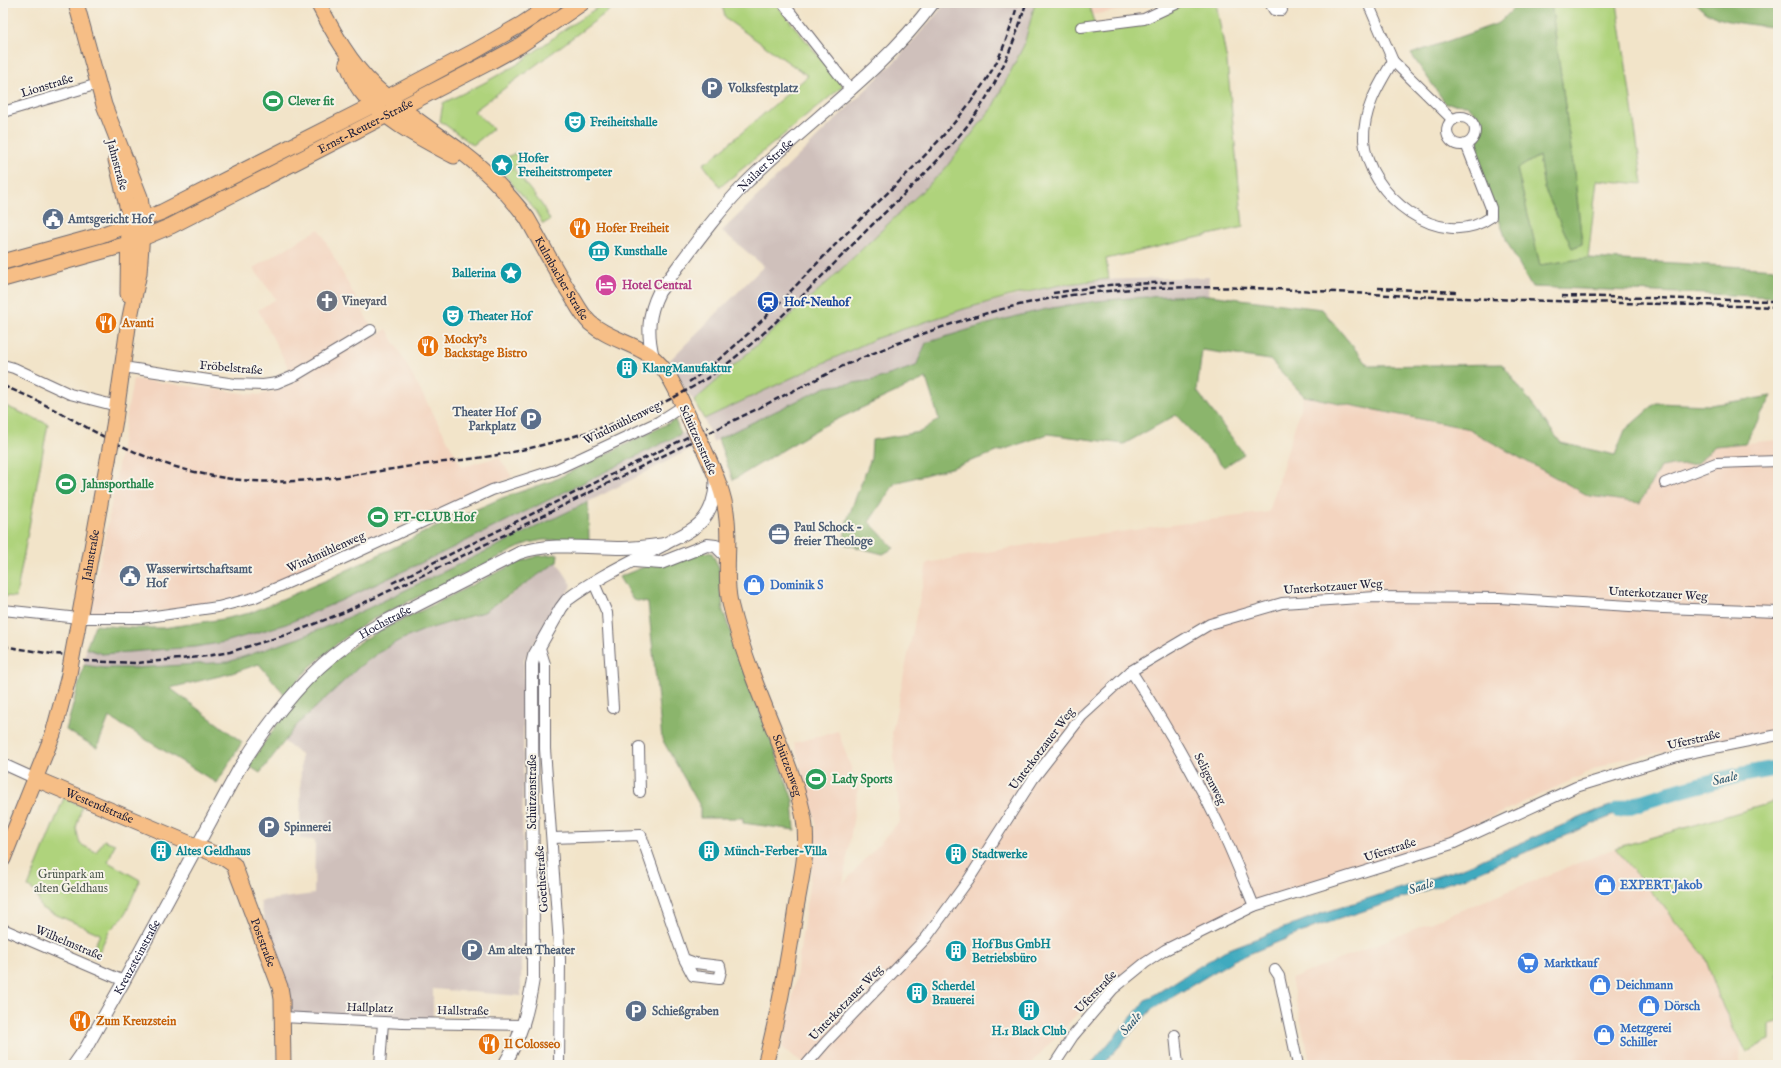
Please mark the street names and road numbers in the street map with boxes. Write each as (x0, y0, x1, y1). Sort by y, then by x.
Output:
street label: Lionstraße (19, 71, 76, 101)
street label: Ernst-Reuter-Straße (315, 95, 416, 157)
street label: Nailaer Straße (734, 135, 797, 195)
street label: Jahnstraße (102, 136, 131, 193)
street label: Kulmbacher Straße (531, 234, 592, 324)
street label: Fröbelstraße (199, 358, 264, 378)
street label: Windmühlenweg (581, 398, 664, 448)
street label: Schützenstraße (676, 403, 720, 478)
street label: Jahnstraße (78, 528, 103, 584)
street label: Windmühlenweg (285, 528, 368, 576)
street label: Unterkotzauer Weg (1283, 576, 1384, 598)
street label: Unterkotzauer Weg (1608, 584, 1709, 604)
street label: Hochstraße (356, 602, 414, 642)
street label: Unterkotzauer Weg (1006, 704, 1078, 793)
street label: Uferstraße (1666, 727, 1722, 753)
street label: Schützenweg (769, 732, 806, 799)
street label: Seligenweg (1191, 751, 1230, 808)
street label: Schützenstraße (525, 754, 540, 830)
street label: Westendstraße (63, 785, 136, 827)
street label: Uferstraße (1362, 834, 1418, 865)
street label: Goethestraße (532, 845, 552, 913)
street label: Kreuzsteinstraße (110, 916, 164, 997)
street label: Poststraße (247, 916, 279, 970)
street label: Wilhelmstraße (33, 922, 106, 964)
street label: Unterkotzauer Weg (806, 962, 886, 1044)
street label: Uferstraße (1072, 967, 1120, 1017)
street label: Hallplatz (346, 1000, 394, 1017)
street label: Hallstraße (437, 1003, 489, 1019)

